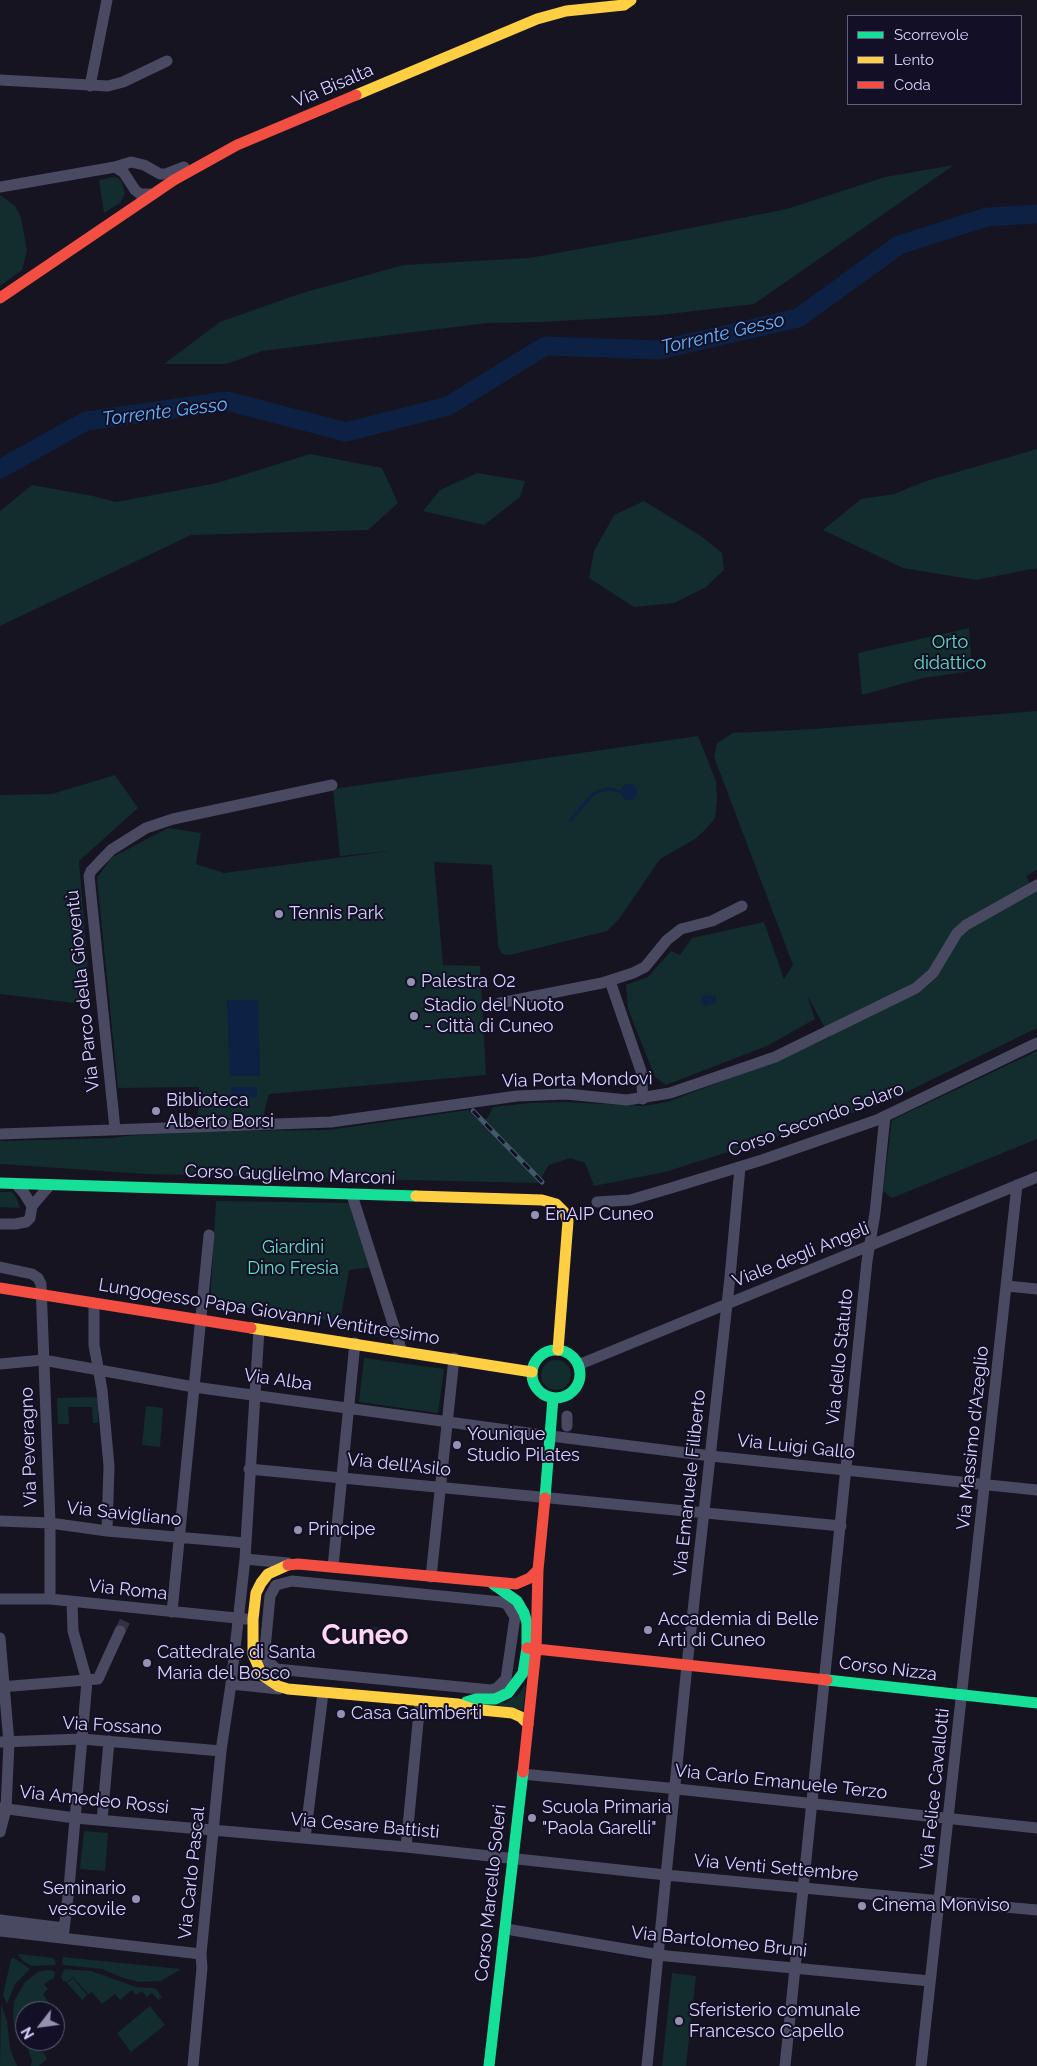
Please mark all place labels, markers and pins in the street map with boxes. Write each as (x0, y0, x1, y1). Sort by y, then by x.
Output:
place label: Tennis Park (289, 903, 383, 925)
marker: Tennis Park (273, 908, 285, 920)
place label: Palestra O2 (421, 971, 516, 993)
marker: Palestra O2 (405, 976, 417, 988)
place label: Stadio del Nuoto - Città di Cuneo (424, 995, 564, 1038)
marker: Stadio del Nuoto - Città di Cuneo (408, 1010, 420, 1022)
place label: Biblioteca Alberto Borsi (166, 1090, 274, 1132)
marker: Biblioteca Alberto Borsi (150, 1105, 162, 1117)
place label: EnAIP Cuneo (545, 1204, 654, 1226)
marker: EnAIP Cuneo (529, 1209, 541, 1221)
place label: Younique Studio Pilates (467, 1424, 580, 1466)
marker: Younique Studio Pilates (451, 1439, 463, 1451)
place label: Principe (308, 1519, 375, 1541)
marker: Principe (292, 1524, 304, 1536)
place label: Accademia di Belle Arti di Cuneo (658, 1609, 819, 1652)
marker: Accademia di Belle Arti di Cuneo (642, 1624, 654, 1636)
place label: Cattedrale di Santa Maria del Bosco (157, 1642, 316, 1685)
marker: Cattedrale di Santa Maria del Bosco (141, 1657, 153, 1669)
place label: Casa Galimberti (351, 1703, 482, 1725)
marker: Casa Galimberti (335, 1708, 347, 1720)
place label: Scuola Primaria "Paola Garelli" (542, 1797, 671, 1840)
marker: Scuola Primaria "Paola Garelli" (526, 1812, 538, 1824)
place label: Seminario vescovile (43, 1878, 126, 1920)
marker: Seminario vescovile (130, 1893, 142, 1905)
place label: Cinema Monviso (872, 1895, 1010, 1917)
marker: Cinema Monviso (856, 1900, 868, 1912)
place label: Sferisterio comunale Francesco Capello (689, 2000, 860, 2042)
marker: Sferisterio comunale Francesco Capello (673, 2015, 685, 2027)

